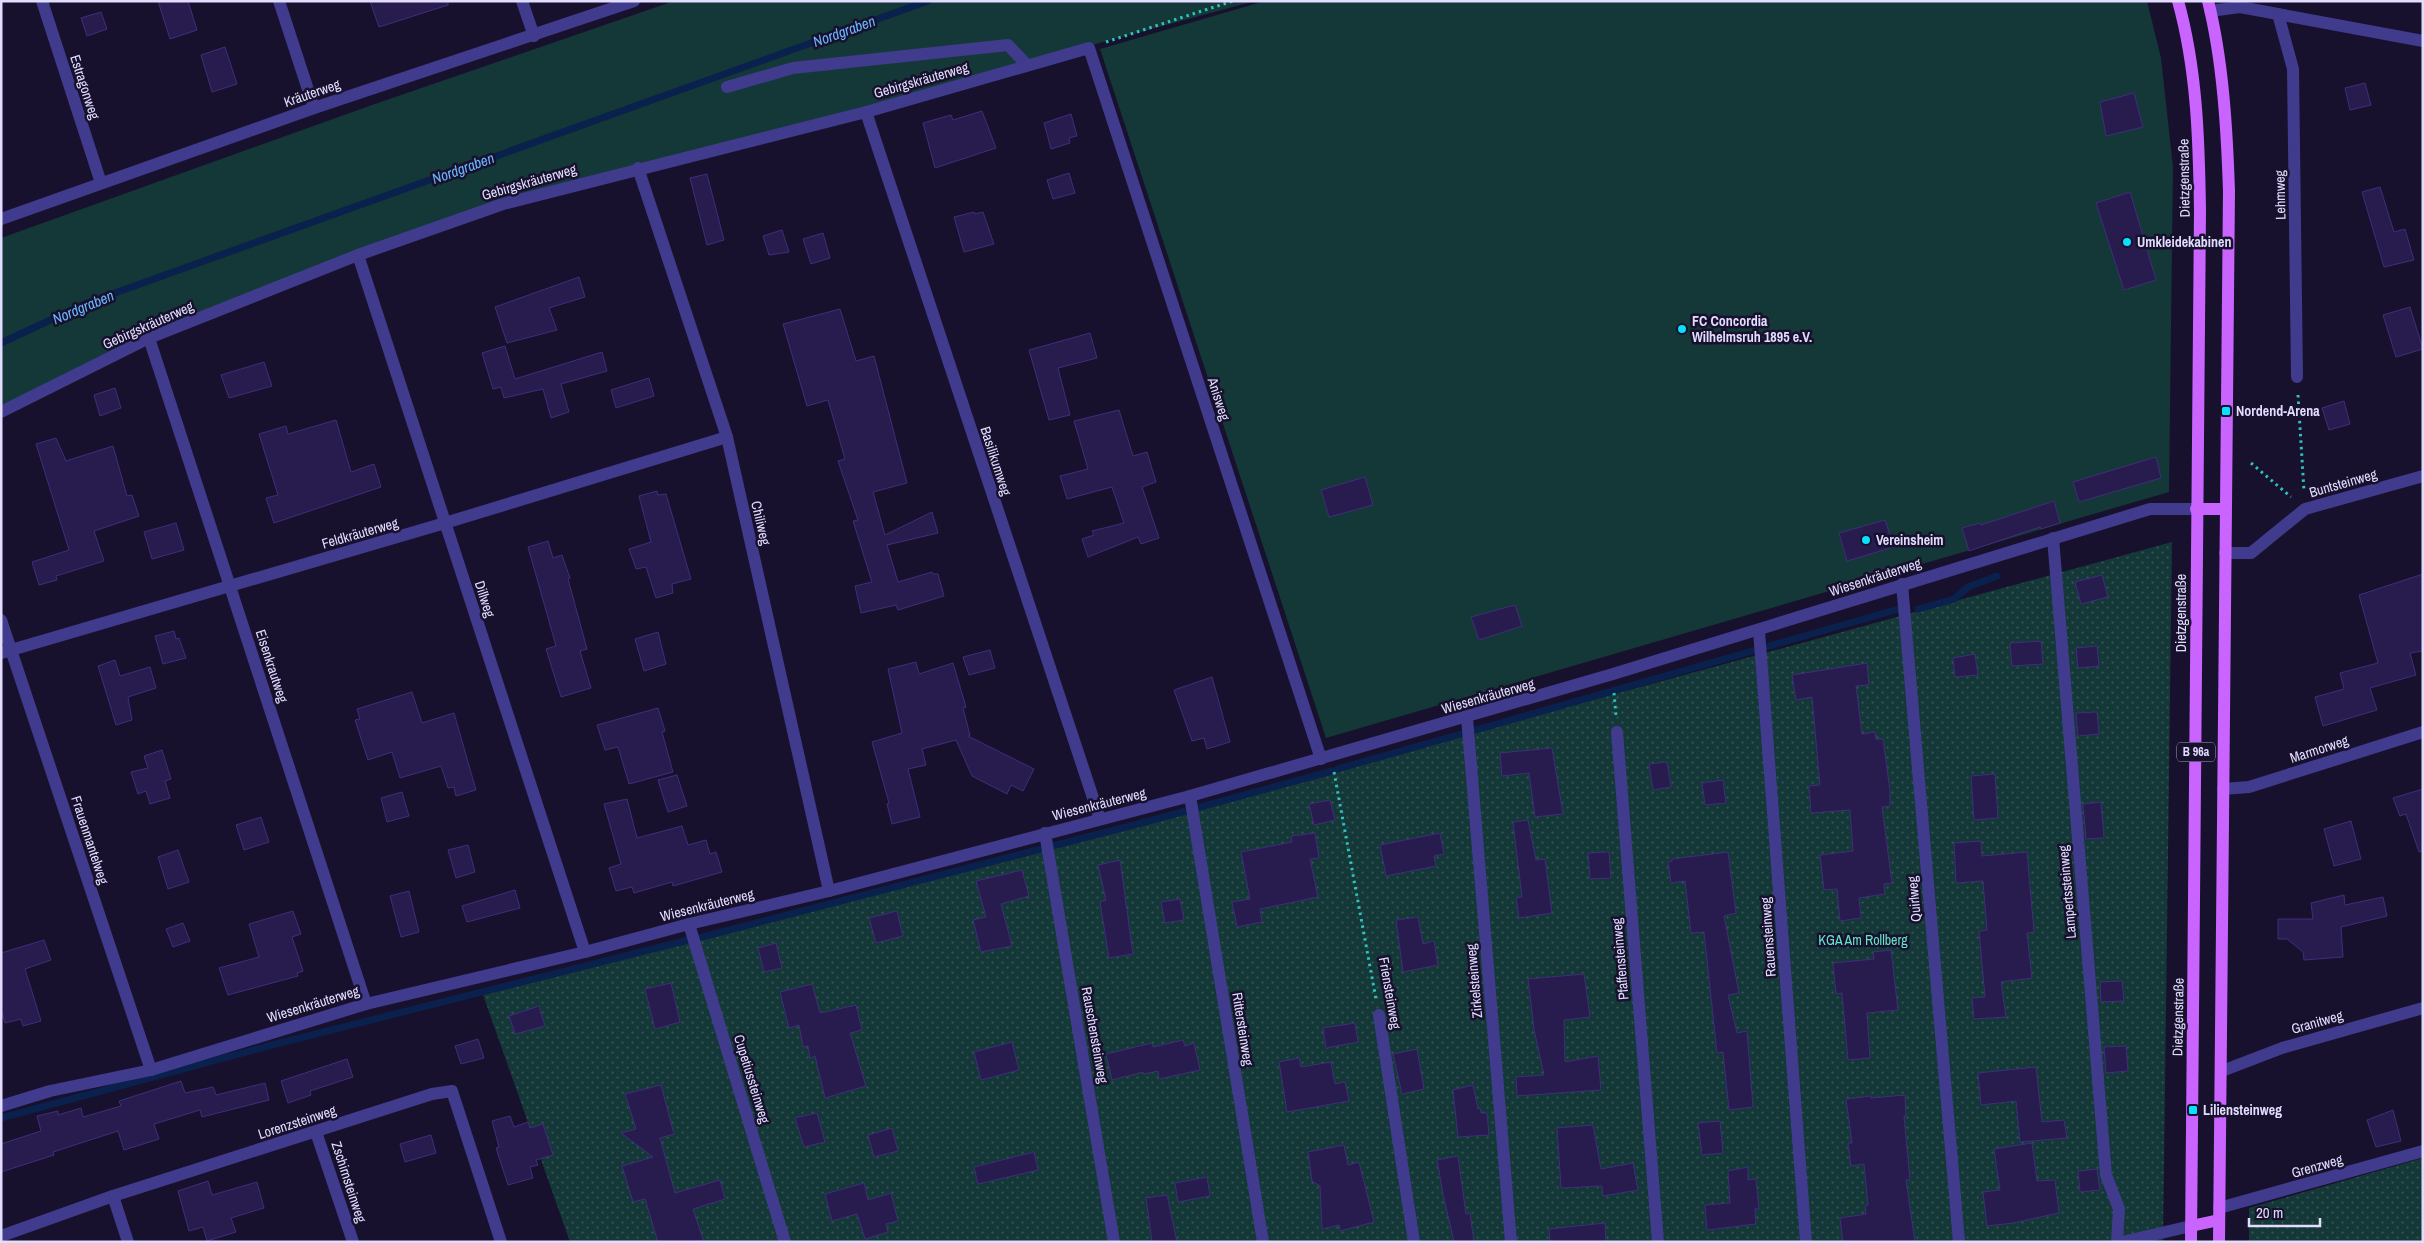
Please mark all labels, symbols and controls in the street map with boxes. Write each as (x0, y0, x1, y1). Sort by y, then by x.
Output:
water label: Nordgraben (810, 10, 878, 52)
street label: Estragonweg (66, 52, 104, 122)
street label: Gebirgskräuterweg (872, 58, 971, 102)
street label: Kräuterweg (281, 75, 343, 111)
street label: Dietzgenstraße (2174, 139, 2194, 217)
water label: Nordgraben (429, 147, 497, 189)
street label: Gebirgskräuterweg (480, 160, 579, 204)
street label: Lehmweg (2271, 169, 2289, 220)
place label: Umkleidekabinen (2137, 233, 2231, 251)
marker: Umkleidekabinen (2121, 236, 2133, 248)
water label: Nordgraben (49, 285, 117, 329)
street label: Gebirgskräuterweg (100, 297, 197, 353)
place label: FC Concordia Wilhelmsruh 1895 e.V. (1692, 312, 1812, 346)
marker: FC Concordia Wilhelmsruh 1895 e.V. (1676, 323, 1688, 335)
street label: Anisweg (1203, 374, 1235, 423)
place label: Nordend-Arena (2236, 402, 2320, 420)
marker: Nordend-Arena (2220, 405, 2232, 417)
street label: Basilikumweg (976, 424, 1016, 498)
street label: Buntsteinweg (2307, 465, 2380, 501)
street label: Chiliweg (747, 499, 775, 547)
street label: Feldkräuterweg (320, 513, 401, 552)
place label: Vereinsheim (1876, 531, 1943, 549)
marker: Vereinsheim (1860, 534, 1872, 546)
street label: Wiesenkräuterweg (1827, 553, 1924, 600)
street label: Dietzgenstraße (2172, 574, 2190, 652)
street label: Dillweg (471, 578, 500, 620)
street label: Eisenkrautweg (252, 627, 292, 705)
street label: Wiesenkräuterweg (1440, 674, 1537, 718)
street label: Marmorweg (2287, 731, 2351, 767)
road number: B 96a (2177, 742, 2215, 762)
street label: Wiesenkräuterweg (1050, 784, 1148, 824)
street label: Frauenmantelweg (67, 794, 113, 887)
street label: Lampertssteinweg (2054, 844, 2080, 940)
street label: Quirlweg (1903, 875, 1925, 923)
street label: Wiesenkräuterweg (658, 885, 756, 925)
street label: Rauensteinweg (1756, 896, 1780, 977)
street label: Pfaffensteinweg (1607, 917, 1633, 1001)
park label: KGA Am Rollberg (1818, 931, 1908, 949)
street label: Zirkelsteinweg (1462, 942, 1486, 1019)
street label: Friensteinweg (1375, 956, 1405, 1031)
street label: Dietzgenstraße (2168, 978, 2188, 1056)
street label: Wiesenkräuterweg (265, 981, 362, 1027)
street label: Rauschensteinweg (1078, 985, 1112, 1085)
street label: Rittersteinweg (1228, 991, 1258, 1068)
street label: Granitweg (2289, 1006, 2346, 1038)
street label: Cupetiussteinweg (730, 1032, 774, 1126)
street label: Lorenzsteinweg (256, 1101, 339, 1143)
place label: Liliensteinweg (2203, 1101, 2282, 1119)
marker: Liliensteinweg (2187, 1104, 2199, 1116)
street label: Zschirnsteinweg (327, 1139, 371, 1225)
street label: Grenzweg (2289, 1150, 2345, 1182)
scale bar (2249, 1196, 2320, 1228)
text: 20 m (2256, 1202, 2283, 1223)

